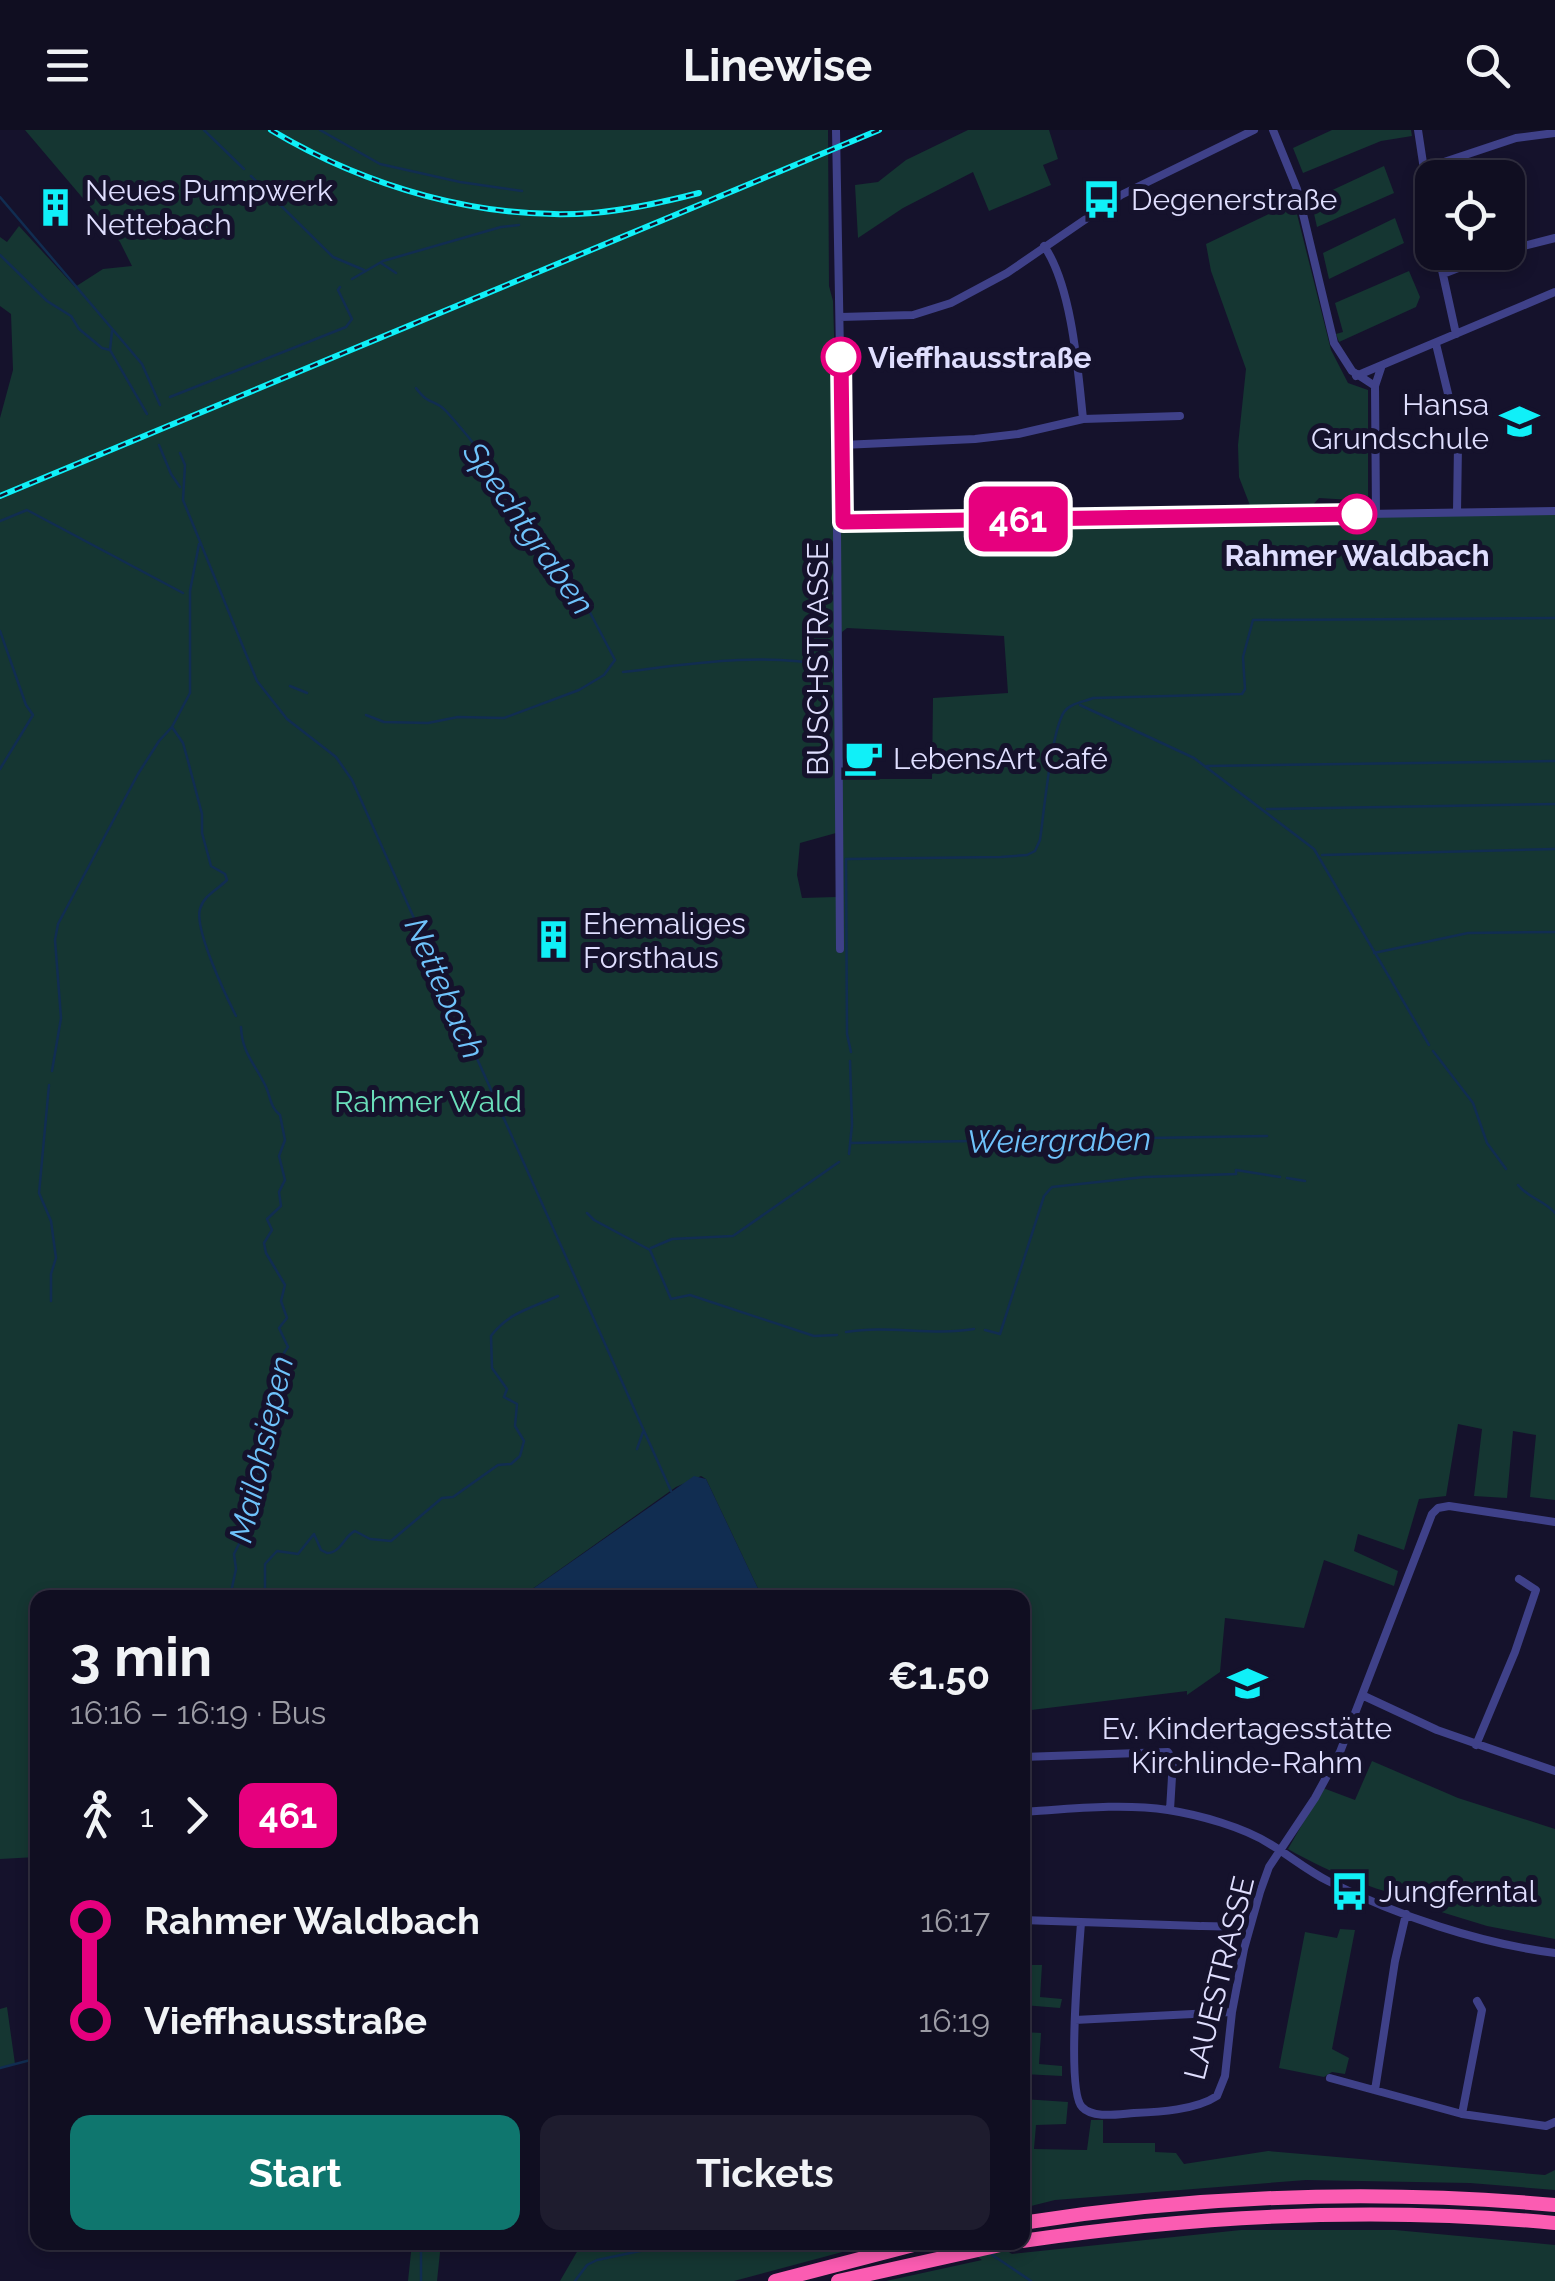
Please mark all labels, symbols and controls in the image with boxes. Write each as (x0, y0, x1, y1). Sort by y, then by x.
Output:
icon: menu (40, 38, 95, 93)
icon: search (1460, 38, 1515, 93)
text: Linewise (683, 39, 872, 92)
map controls (1415, 160, 1525, 270)
button: locate (1415, 160, 1525, 270)
place label: Neues Pumpwerk Nettebach (85, 173, 333, 242)
bus stop icon: Degenerstraße (1080, 178, 1122, 220)
place label: Degenerstraße (1131, 182, 1337, 217)
building icon: Neues Pumpwerk Nettebach (34, 186, 76, 228)
marker: Vieffhausstraße (822, 338, 860, 376)
place label: Vieffhausstraße (868, 340, 1092, 375)
place label: Hansa Grundschule (1311, 387, 1489, 456)
school or university icon: Hansa Grundschule (1498, 400, 1540, 442)
water label: Spechtgraben (455, 434, 602, 621)
line badge: 461 (960, 486, 1076, 552)
marker: Rahmer Waldbach (1338, 495, 1376, 533)
text: 461 (989, 499, 1047, 540)
place label: Rahmer Waldbach (1224, 538, 1490, 573)
street label: BUSCHSTRASSE (800, 542, 835, 776)
cafe icon: LebensArt Café (842, 737, 884, 779)
place label: LebensArt Café (893, 741, 1108, 776)
place label: Ehemaliges Forsthaus (583, 906, 746, 975)
water label: Nettebach (397, 912, 493, 1064)
building icon: Ehemaliges Forsthaus (532, 919, 574, 961)
park label: Rahmer Wald (334, 1084, 522, 1119)
water label: Weiergraben (967, 1120, 1151, 1160)
water label: Mailohsiepen (222, 1352, 300, 1546)
text: 3 min (70, 1624, 212, 1689)
text: €1.50 (888, 1653, 990, 1698)
school or university icon: Ev. Kindertagesstätte Kirchlinde-Rahm (1226, 1663, 1268, 1705)
text: 16:16 – 16:19 · Bus (70, 1694, 326, 1731)
place label: Ev. Kindertagesstätte Kirchlinde-Rahm (1102, 1711, 1392, 1780)
icon: walk (70, 1788, 125, 1843)
icon: forward (169, 1788, 224, 1843)
text: 461 (259, 1795, 317, 1836)
text: 1 (140, 1797, 154, 1834)
bus stop icon: Jungferntal (1328, 1870, 1370, 1912)
street label: LAUESTRASSE (1177, 1873, 1261, 2083)
place label: Jungferntal (1379, 1874, 1537, 1909)
text: Rahmer Waldbach (144, 1898, 480, 1943)
text: 16:17 (920, 1902, 990, 1939)
text: Vieffhausstraße (144, 1998, 427, 2043)
text: 16:19 (919, 2002, 990, 2039)
button: Start (70, 2115, 520, 2230)
button: Tickets (540, 2115, 990, 2230)

